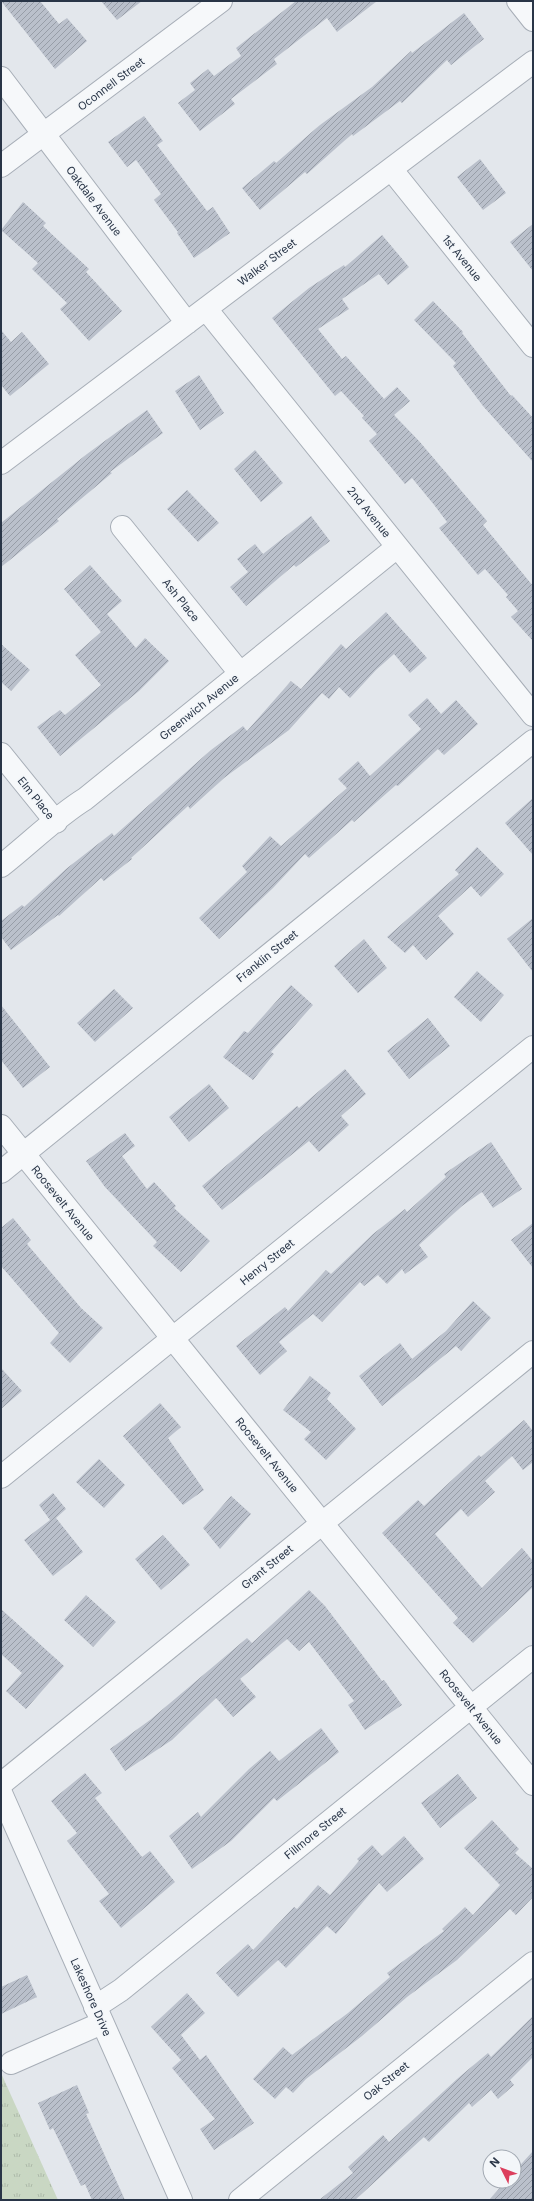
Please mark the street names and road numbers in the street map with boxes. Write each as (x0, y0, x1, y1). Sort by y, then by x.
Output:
street label: Oconnell Street (75, 54, 148, 114)
street label: Oakdale Avenue (63, 163, 125, 239)
street label: 1st Avenue (439, 232, 485, 284)
street label: Walker Street (235, 235, 299, 289)
street label: 2nd Avenue (344, 484, 394, 540)
street label: Ash Place (159, 576, 203, 624)
street label: Greenwich Avenue (157, 671, 241, 743)
street label: Elm Place (15, 774, 57, 822)
street label: Franklin Street (233, 927, 301, 985)
street label: Roosevelt Avenue (28, 1163, 98, 1243)
street label: Henry Street (237, 1236, 297, 1288)
street label: Roosevelt Avenue (232, 1415, 302, 1495)
street label: Grant Street (238, 1542, 296, 1592)
street label: Roosevelt Avenue (436, 1667, 506, 1747)
street label: Fillmore Street (281, 1804, 349, 1862)
street label: Lakeshore Drive (67, 1956, 115, 2038)
street label: Oak Street (360, 2058, 412, 2104)

